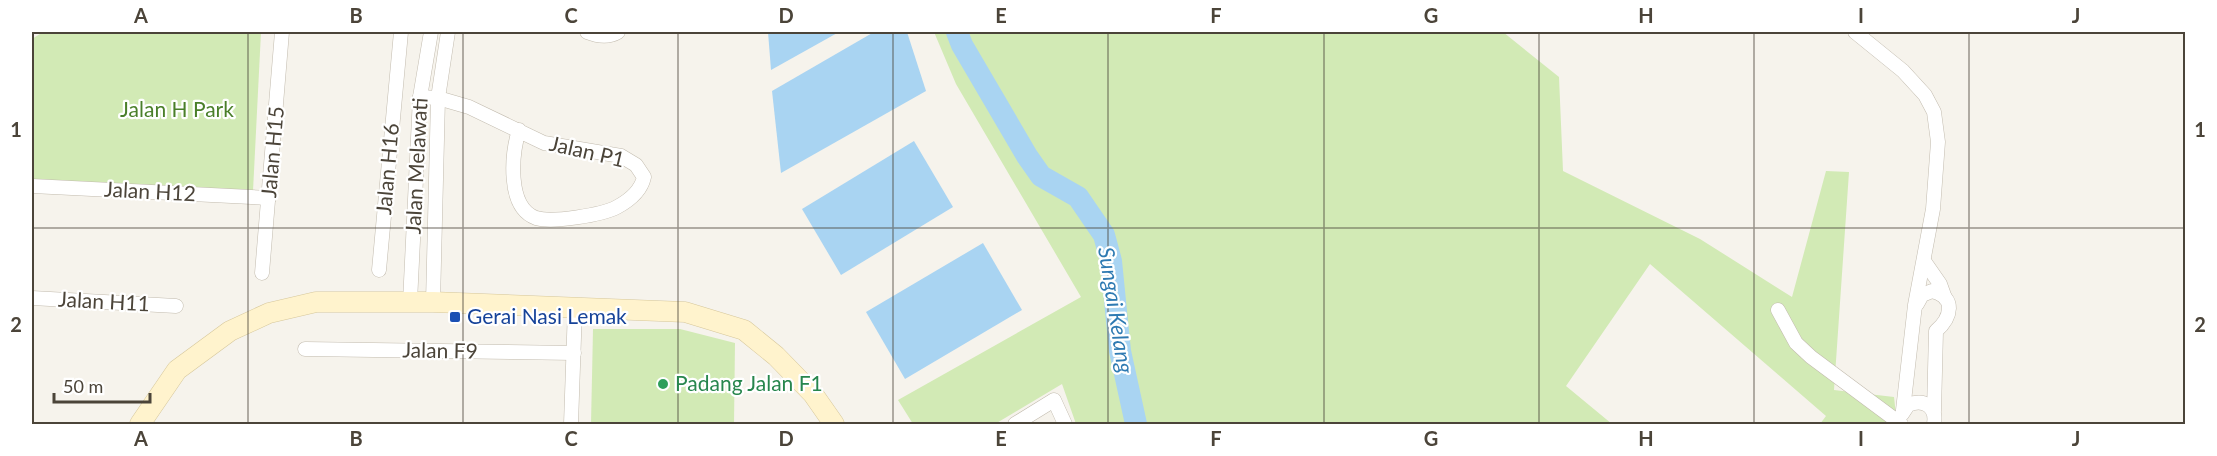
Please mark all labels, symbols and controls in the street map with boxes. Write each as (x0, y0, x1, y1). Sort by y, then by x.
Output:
text: A (133, 3, 148, 27)
text: B (349, 3, 363, 27)
text: C (564, 3, 578, 27)
text: D (778, 3, 794, 27)
text: E (995, 3, 1007, 27)
text: F (1210, 3, 1222, 27)
text: G (1424, 3, 1438, 27)
text: H (1638, 3, 1654, 27)
text: I (1858, 3, 1864, 27)
text: J (2072, 3, 2080, 27)
park label: Jalan H Park (120, 96, 234, 121)
street label: Jalan Melawati (399, 97, 432, 235)
street label: Jalan H15 (255, 105, 288, 199)
text: 1 (10, 117, 22, 141)
text: 1 (2194, 117, 2206, 141)
street label: Jalan H16 (370, 122, 403, 216)
street label: Jalan P1 (547, 130, 627, 171)
street label: Jalan H12 (104, 176, 197, 205)
water label: Sungai Kelang (1093, 245, 1140, 375)
street label: Jalan H11 (58, 286, 151, 315)
place label: Gerai Nasi Lemak (467, 303, 627, 328)
marker: Gerai Nasi Lemak (448, 310, 462, 324)
text: 2 (10, 312, 22, 336)
text: 2 (2194, 312, 2206, 336)
street label: Jalan F9 (402, 336, 478, 363)
scale bar (54, 366, 150, 404)
place label: Padang Jalan F1 (675, 370, 823, 395)
text: 50 m (63, 375, 103, 397)
marker: Padang Jalan F1 (656, 377, 670, 391)
text: A (133, 426, 148, 450)
text: B (349, 426, 363, 450)
text: C (564, 426, 578, 450)
text: D (778, 426, 794, 450)
text: E (995, 426, 1007, 450)
text: F (1210, 426, 1222, 450)
text: G (1424, 426, 1438, 450)
text: H (1638, 426, 1654, 450)
text: I (1858, 426, 1864, 450)
text: J (2072, 426, 2080, 450)

